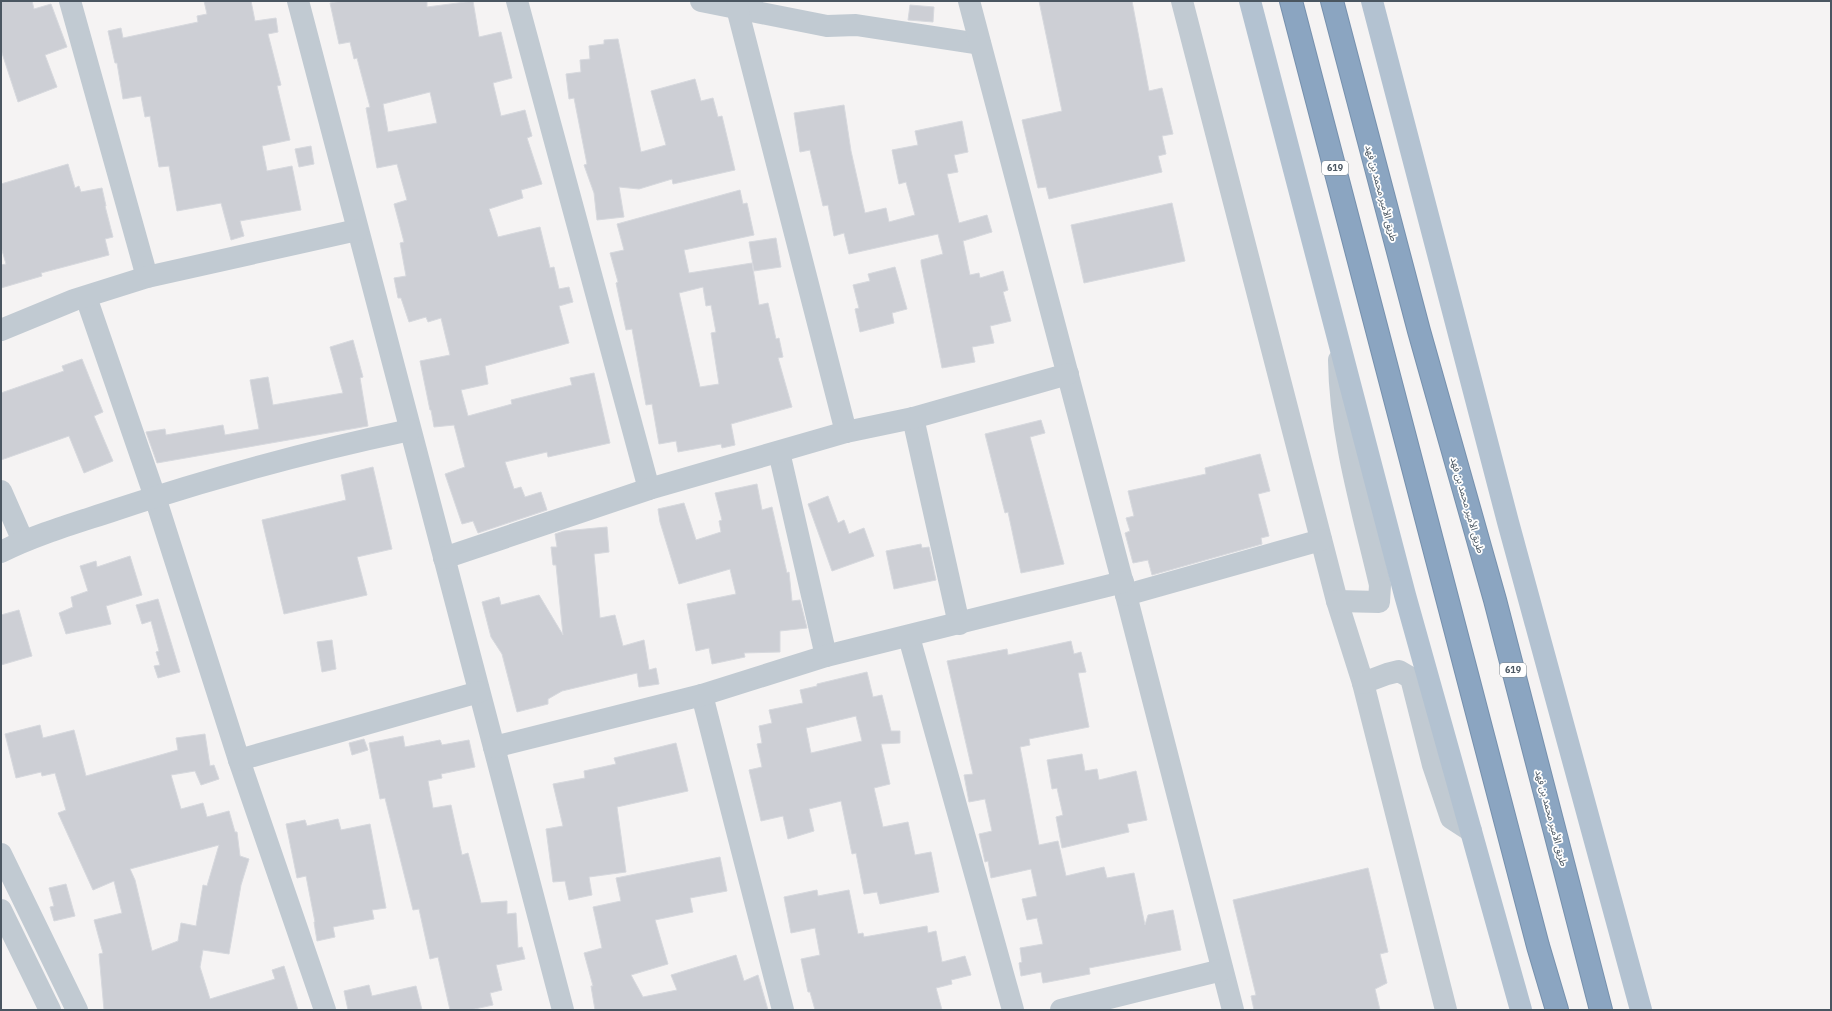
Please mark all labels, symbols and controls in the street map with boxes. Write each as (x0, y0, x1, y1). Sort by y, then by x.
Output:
street label: طريق الأمير محمد بن فهد (1362, 143, 1401, 243)
road number: 619 (1322, 161, 1348, 175)
street label: طريق الأمير محمد بن فهد (1448, 455, 1488, 555)
road number: 619 (1500, 663, 1526, 677)
street label: طريق الأمير محمد بن فهد (1532, 768, 1571, 868)

